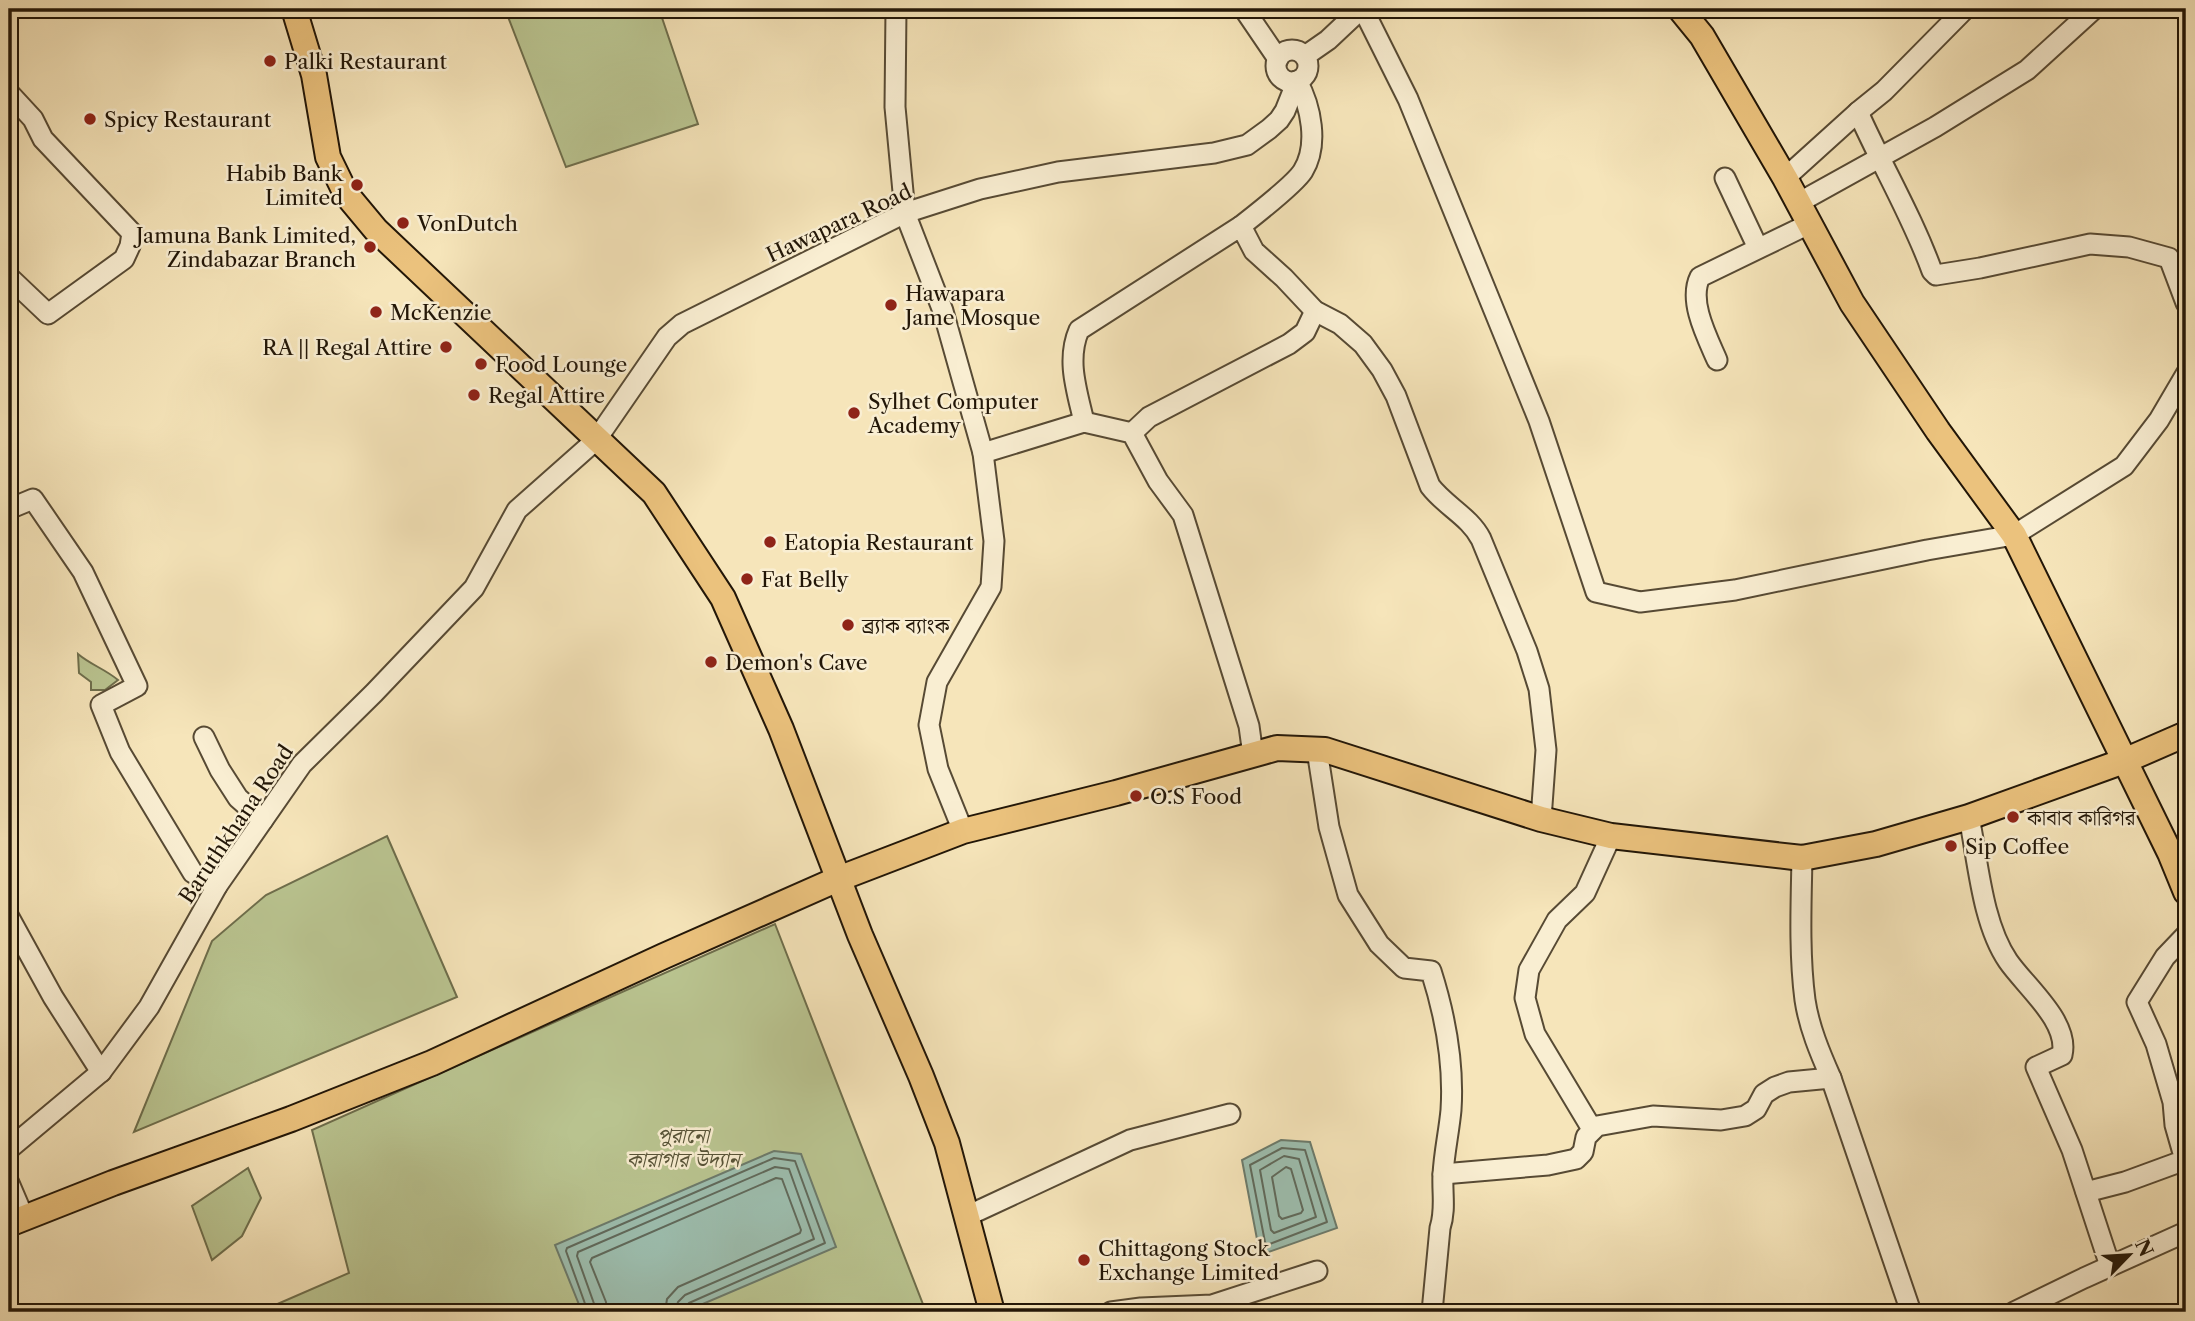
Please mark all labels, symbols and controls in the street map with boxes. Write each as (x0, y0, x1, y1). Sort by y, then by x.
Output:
place label: Palki Restaurant (284, 49, 447, 74)
marker: Palki Restaurant (262, 53, 278, 69)
place label: Spicy Restaurant (104, 107, 272, 132)
marker: Spicy Restaurant (82, 111, 98, 127)
place label: Habib Bank Limited (226, 161, 344, 210)
marker: Habib Bank Limited (349, 177, 365, 193)
street label: Hawapara Road (762, 178, 916, 268)
place label: VonDutch (416, 211, 518, 236)
marker: VonDutch (395, 215, 411, 231)
place label: Jamuna Bank Limited, Zindabazar Branch (133, 223, 356, 272)
marker: Jamuna Bank Limited, Zindabazar Branch (362, 239, 378, 255)
place label: Hawapara Jame Mosque (902, 281, 1040, 330)
marker: Hawapara Jame Mosque (883, 297, 899, 313)
place label: McKenzie (390, 300, 491, 325)
marker: McKenzie (368, 304, 384, 320)
place label: RA || Regal Attire (262, 335, 432, 360)
marker: RA || Regal Attire (438, 339, 454, 355)
place label: Food Lounge (495, 352, 627, 377)
marker: Food Lounge (473, 356, 489, 372)
place label: Regal Attire (488, 383, 605, 408)
marker: Regal Attire (466, 387, 482, 403)
place label: Sylhet Computer Academy (867, 389, 1039, 438)
marker: Sylhet Computer Academy (846, 405, 862, 421)
place label: Eatopia Restaurant (784, 530, 974, 555)
marker: Eatopia Restaurant (762, 534, 778, 550)
place label: Fat Belly (761, 567, 849, 592)
marker: Fat Belly (739, 571, 755, 587)
place label: ব্র্যাক ব্যাংক (861, 613, 951, 638)
marker: ব্র্যাক ব্যাংক (840, 617, 856, 633)
place label: Demon's Cave (725, 650, 867, 675)
marker: Demon's Cave (703, 654, 719, 670)
street label: Baruthkhana Road (174, 740, 298, 908)
place label: O.S Food (1150, 784, 1242, 809)
marker: O.S Food (1128, 788, 1144, 804)
place label: কাবাব কারিগর (2026, 805, 2137, 830)
marker: কাবাব কারিগর (2005, 809, 2021, 825)
place label: Sip Coffee (1965, 834, 2069, 859)
marker: Sip Coffee (1943, 838, 1959, 854)
park label: পুরানো কারাগার উদ্যান (626, 1123, 744, 1172)
north arrow (2094, 1220, 2164, 1290)
place label: Chittagong Stock Exchange Limited (1098, 1236, 1279, 1285)
text: N (2130, 1236, 2158, 1260)
marker: Chittagong Stock Exchange Limited (1076, 1252, 1092, 1268)

